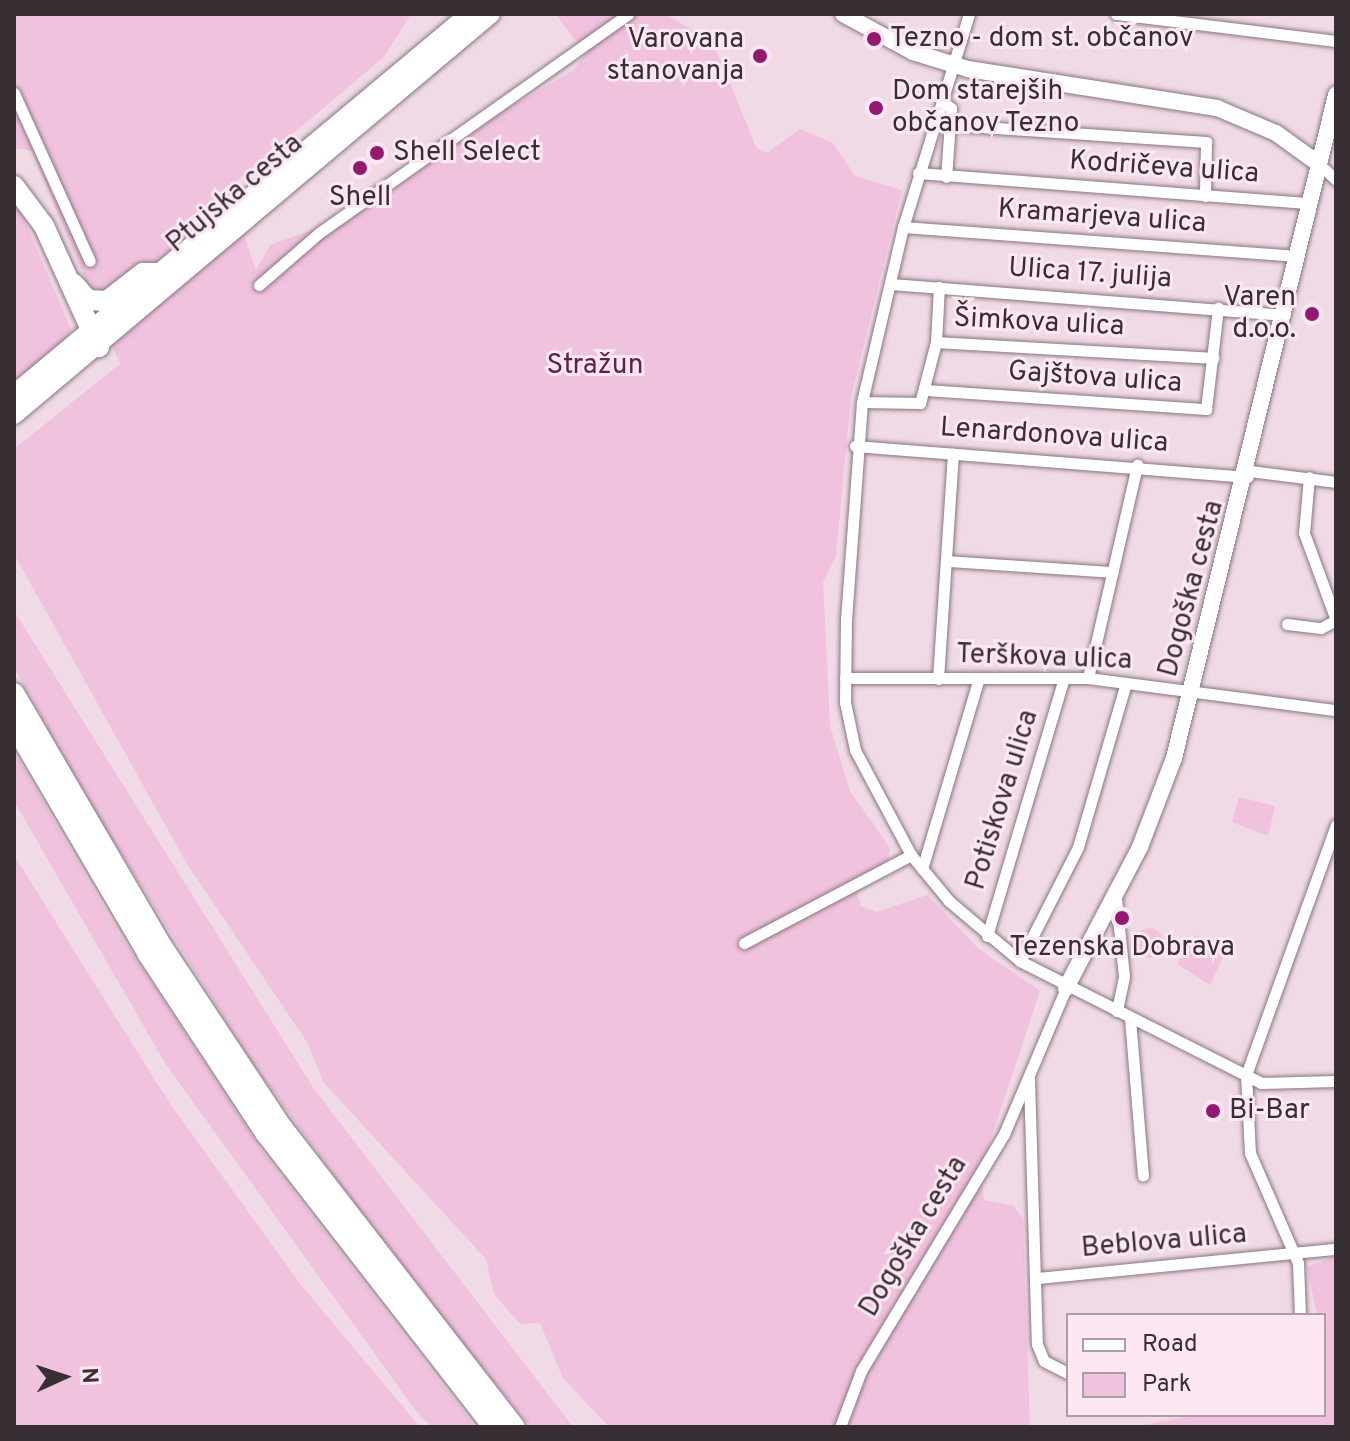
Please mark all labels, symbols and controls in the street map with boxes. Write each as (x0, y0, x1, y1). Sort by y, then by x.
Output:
place label: Tezno - dom st. občanov (890, 22, 1193, 56)
place label: Varovana stanovanja (607, 23, 744, 89)
marker: Tezno - dom st. občanov (865, 30, 883, 48)
marker: Varovana stanovanja (751, 47, 769, 65)
place label: Dom starejših občanov Tezno (892, 75, 1080, 141)
marker: Dom starejših občanov Tezno (867, 99, 885, 117)
street label: Ptujska cesta (160, 127, 310, 261)
place label: Shell Select (393, 136, 541, 170)
marker: Shell Select (368, 144, 386, 162)
street label: Kodričeva ulica (1068, 145, 1260, 191)
marker: Shell (351, 159, 369, 177)
place label: Shell (329, 181, 391, 215)
street label: Kramarjeva ulica (997, 193, 1207, 241)
street label: Ulica 17. julija (1007, 252, 1173, 296)
place label: Varen d.o.o. (1223, 281, 1296, 347)
street label: Šimkova ulica (953, 302, 1125, 344)
marker: Varen d.o.o. (1303, 305, 1321, 323)
park label: Stražun (547, 349, 643, 383)
street label: Gajštova ulica (1007, 355, 1183, 401)
street label: Lenardonova ulica (939, 411, 1169, 461)
street label: Dogoška cesta (1152, 497, 1232, 681)
street label: Terškova ulica (955, 638, 1133, 678)
street label: Potiskova ulica (960, 706, 1046, 894)
marker: Tezenska Dobrava (1113, 909, 1131, 927)
place label: Tezenska Dobrava (1009, 931, 1235, 965)
place label: Bi-Bar (1229, 1094, 1310, 1128)
marker: Bi-Bar (1204, 1102, 1222, 1120)
street label: Dogoška cesta (853, 1151, 975, 1323)
street label: Beblova ulica (1080, 1218, 1248, 1266)
legend (1066, 1313, 1326, 1417)
text: Road (1142, 1330, 1198, 1360)
north arrow (24, 1337, 104, 1417)
text: N (75, 1367, 102, 1384)
text: Park (1142, 1370, 1192, 1400)

